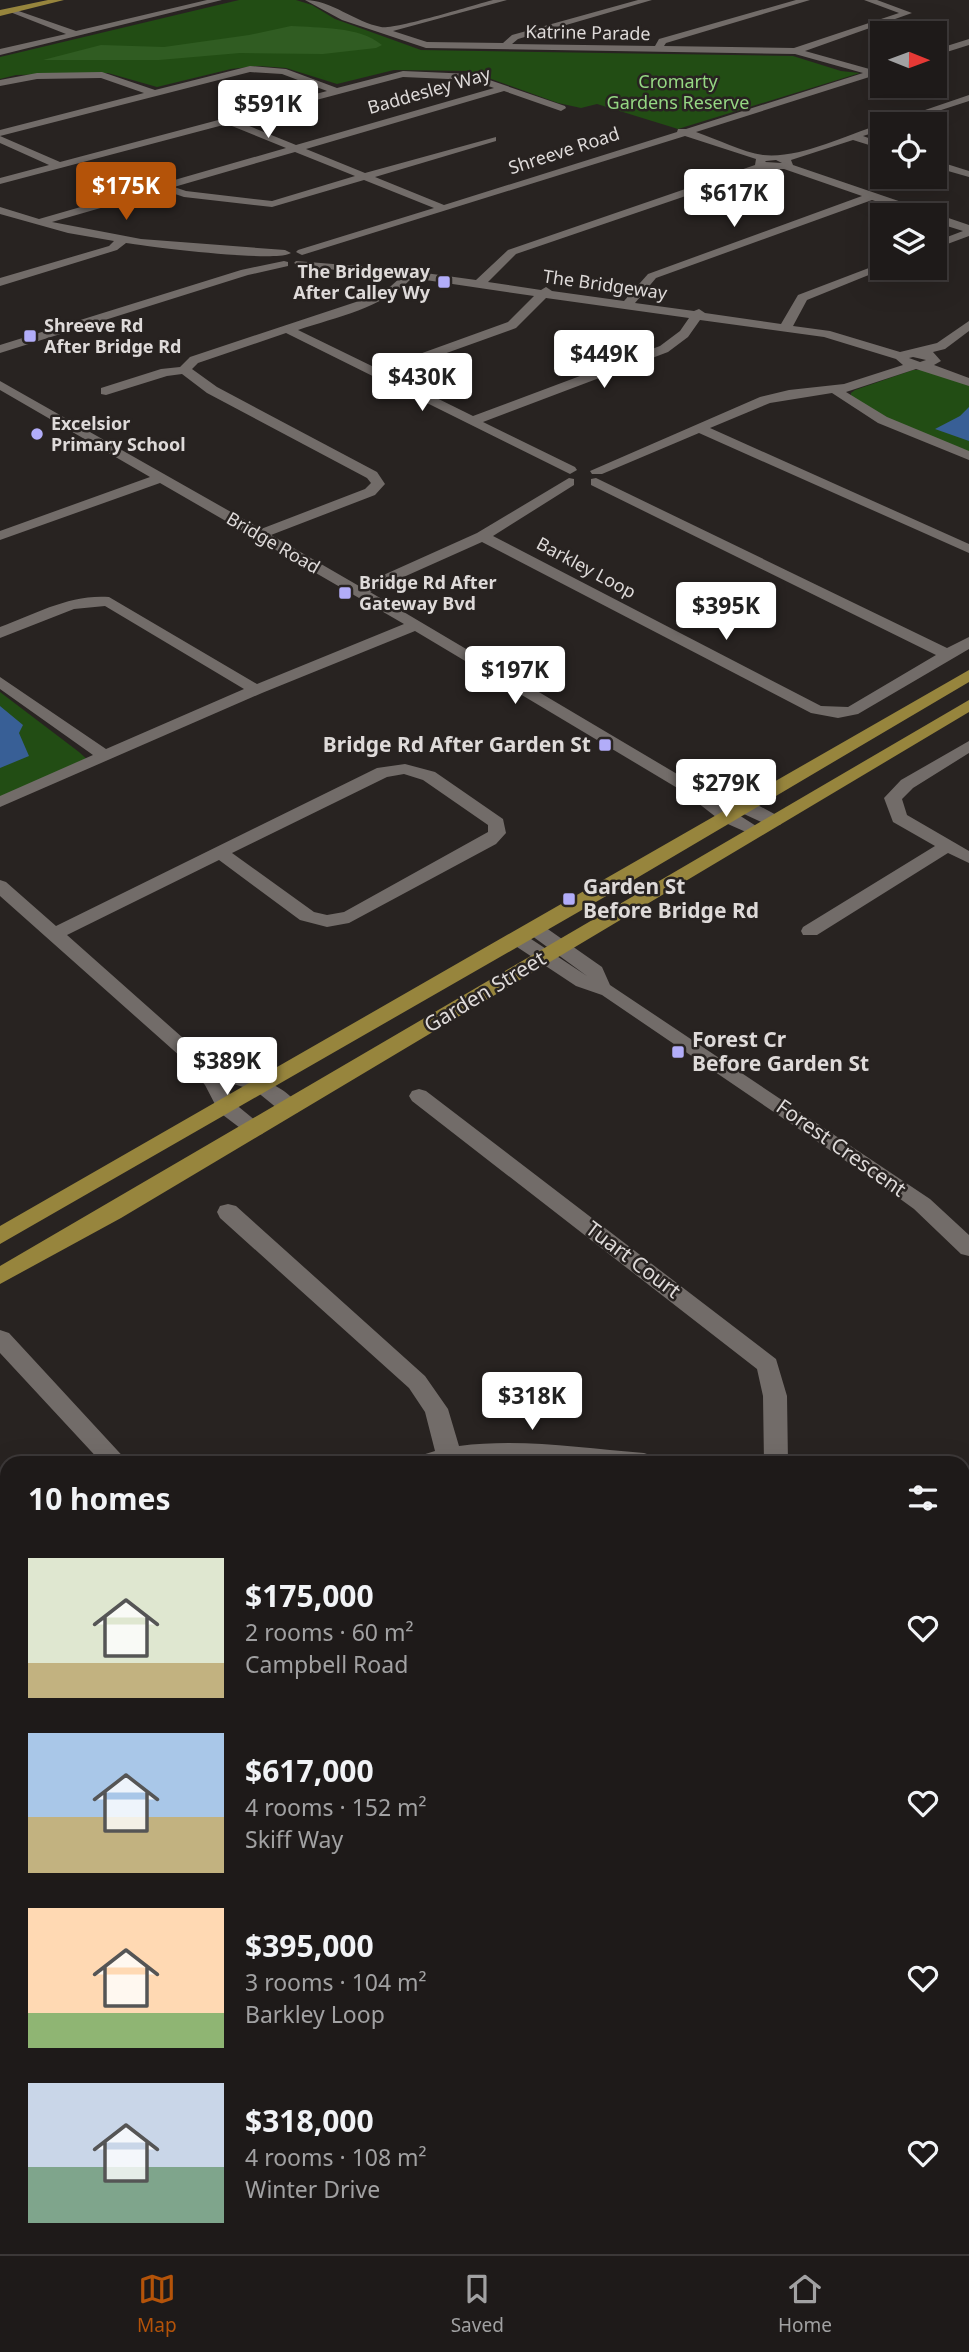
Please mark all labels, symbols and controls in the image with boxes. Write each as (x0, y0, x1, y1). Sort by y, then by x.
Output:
street label: Katrine Parade (525, 19, 651, 45)
north arrow (870, 21, 947, 98)
map controls (870, 21, 947, 280)
street label: Baddesley Way (365, 61, 494, 119)
park label: Cromarty Gardens Reserve (607, 69, 749, 114)
pin: $591K (219, 80, 317, 140)
text: $591K (234, 87, 302, 119)
button: locate (870, 112, 947, 189)
street label: Shreeve Road (505, 121, 622, 179)
pin: $175K (77, 162, 175, 222)
text: $175K (92, 169, 160, 201)
pin: $617K (685, 170, 783, 229)
text: $617K (700, 176, 768, 208)
button: layers (870, 203, 947, 280)
place label: The Bridgeway After Calley Wy (293, 259, 431, 304)
street label: The Bridgeway (542, 263, 670, 305)
marker: The Bridgeway After Calley Wy (436, 274, 452, 290)
place label: Shreeve Rd After Bridge Rd (44, 313, 181, 358)
marker: Shreeve Rd After Bridge Rd (22, 328, 38, 344)
pin: $449K (555, 330, 653, 390)
text: $449K (570, 337, 638, 369)
pin: $430K (373, 354, 471, 413)
text: $430K (388, 360, 456, 392)
place label: Excelsior Primary School (51, 411, 186, 456)
marker: Excelsior Primary School (29, 426, 45, 442)
street label: Bridge Road (222, 506, 325, 579)
street label: Barkley Loop (533, 531, 640, 603)
place label: Bridge Rd After Gateway Bvd (359, 570, 496, 615)
pin: $395K (677, 582, 775, 642)
marker: Bridge Rd After Gateway Bvd (337, 585, 353, 601)
text: $395K (692, 589, 760, 621)
pin: $197K (466, 646, 564, 706)
text: $197K (481, 653, 549, 685)
place label: Bridge Rd After Garden St (323, 730, 591, 758)
marker: Bridge Rd After Garden St (597, 737, 613, 753)
pin: $279K (677, 760, 775, 819)
text: $279K (692, 766, 760, 798)
place label: Garden St Before Bridge Rd (583, 872, 759, 924)
marker: Garden St Before Bridge Rd (561, 891, 577, 907)
street label: Garden Street (418, 944, 551, 1038)
place label: Forest Cr Before Garden St (692, 1025, 869, 1077)
pin: $389K (178, 1038, 276, 1097)
text: $389K (193, 1044, 261, 1076)
marker: Forest Cr Before Garden St (670, 1044, 686, 1060)
street label: Forest Crescent (771, 1092, 912, 1203)
street label: Tuart Court (580, 1214, 687, 1304)
pin: $318K (483, 1372, 581, 1432)
text: $318K (498, 1379, 566, 1411)
text: 10 homes (28, 1478, 171, 1519)
icon: filters (904, 1479, 942, 1517)
text: $175,000 (245, 1575, 374, 1616)
icon: home (84, 1586, 168, 1670)
icon: heart (904, 1609, 942, 1647)
text: 2 rooms · 60 m² (245, 1616, 414, 1648)
text: Campbell Road (245, 1648, 408, 1680)
text: $617,000 (245, 1750, 374, 1791)
icon: home (84, 1761, 168, 1845)
icon: heart (904, 1784, 942, 1822)
text: 4 rooms · 152 m² (245, 1791, 427, 1823)
text: Skiff Way (245, 1823, 343, 1855)
text: $395,000 (245, 1925, 374, 1966)
icon: home (84, 1936, 168, 2020)
icon: heart (904, 1959, 942, 1997)
text: 3 rooms · 104 m² (245, 1966, 427, 1998)
text: Barkley Loop (245, 1998, 385, 2030)
text: $318,000 (245, 2100, 374, 2141)
icon: home (84, 2111, 168, 2195)
icon: heart (904, 2134, 942, 2172)
text: 4 rooms · 108 m² (245, 2141, 427, 2173)
text: Winter Drive (245, 2173, 380, 2205)
tab: Map (137, 2270, 177, 2338)
tab: Saved (451, 2270, 504, 2338)
tab: Home (778, 2270, 832, 2338)

